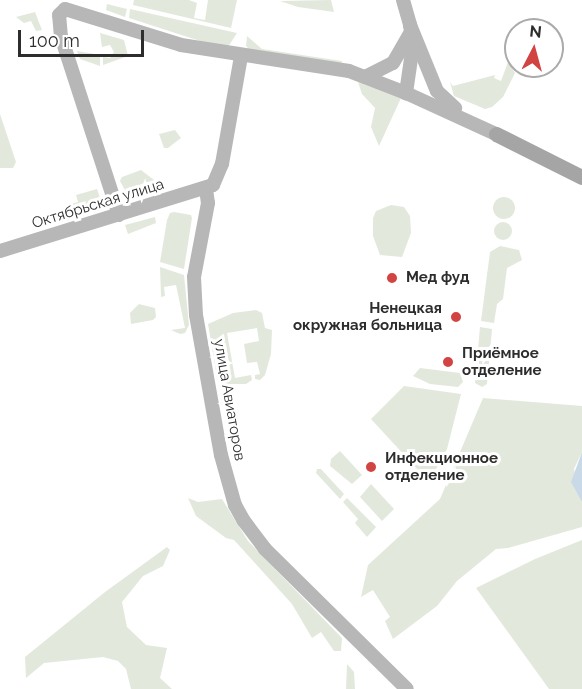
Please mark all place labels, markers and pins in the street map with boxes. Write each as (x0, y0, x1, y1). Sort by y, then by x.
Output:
marker: Мед фуд (383, 269, 401, 287)
place label: Мед фуд (406, 269, 470, 287)
place label: Ненецкая окружная больница (293, 299, 442, 334)
marker: Ненецкая окружная больница (447, 308, 465, 326)
place label: Приёмное отделение (462, 344, 541, 379)
marker: Приёмное отделение (439, 353, 457, 371)
place label: Инфекционное отделение (385, 449, 498, 484)
marker: Инфекционное отделение (362, 458, 380, 476)

